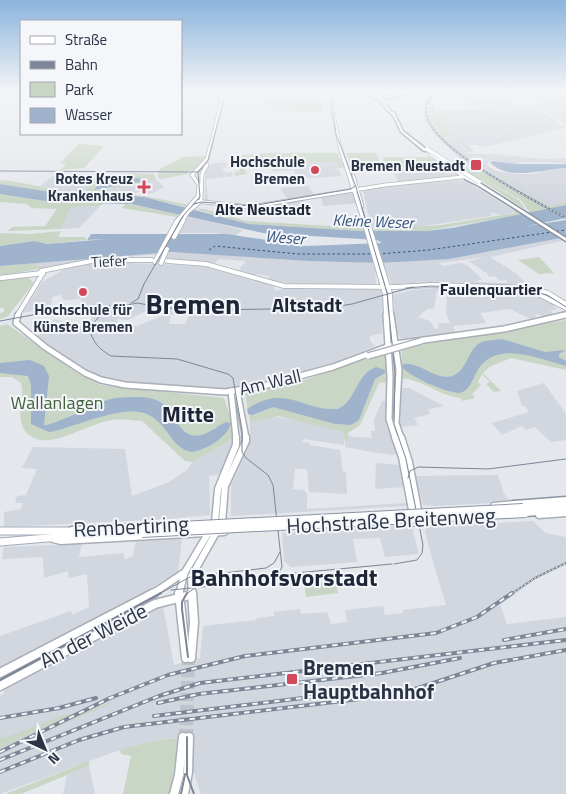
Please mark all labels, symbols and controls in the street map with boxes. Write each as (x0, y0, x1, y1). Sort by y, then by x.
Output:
legend (20, 20, 182, 135)
text: Straße (65, 28, 107, 51)
text: Bahn (65, 53, 98, 76)
text: Park (65, 78, 94, 101)
text: Wasser (65, 103, 112, 126)
place label: Hochschule Bremen (230, 150, 305, 190)
place label: Bremen Neustadt (351, 154, 466, 177)
marker: Bremen Neustadt (469, 158, 483, 172)
marker: Hochschule Bremen (309, 164, 321, 176)
place label: Rotes Kreuz Krankenhaus (48, 167, 133, 207)
marker: Rotes Kreuz Krankenhaus (137, 180, 151, 194)
district label: Alte Neustadt (215, 197, 311, 221)
water label: Kleine Weser (332, 208, 416, 234)
water label: Weser (264, 223, 308, 251)
street label: Tiefer (90, 249, 128, 273)
district label: Faulenquartier (440, 277, 542, 301)
district label: Bremen (145, 282, 241, 325)
marker: Hochschule für Künste Bremen (77, 286, 89, 298)
district label: Altstadt (272, 289, 342, 320)
place label: Hochschule für Künste Bremen (33, 298, 133, 338)
street label: Am Wall (236, 362, 304, 402)
park label: Wallanlagen (11, 389, 103, 416)
district label: Mitte (162, 397, 214, 431)
street label: Hochstraße Breitenweg (286, 499, 497, 541)
street label: Rembertiring (72, 507, 190, 545)
district label: Bahnhofsvorstadt (191, 559, 378, 595)
street label: An der Weide (34, 594, 152, 676)
place label: Bremen Hauptbahnhof (303, 651, 435, 707)
marker: Bremen Hauptbahnhof (285, 672, 299, 686)
north arrow (20, 724, 70, 774)
text: N (44, 748, 65, 770)

